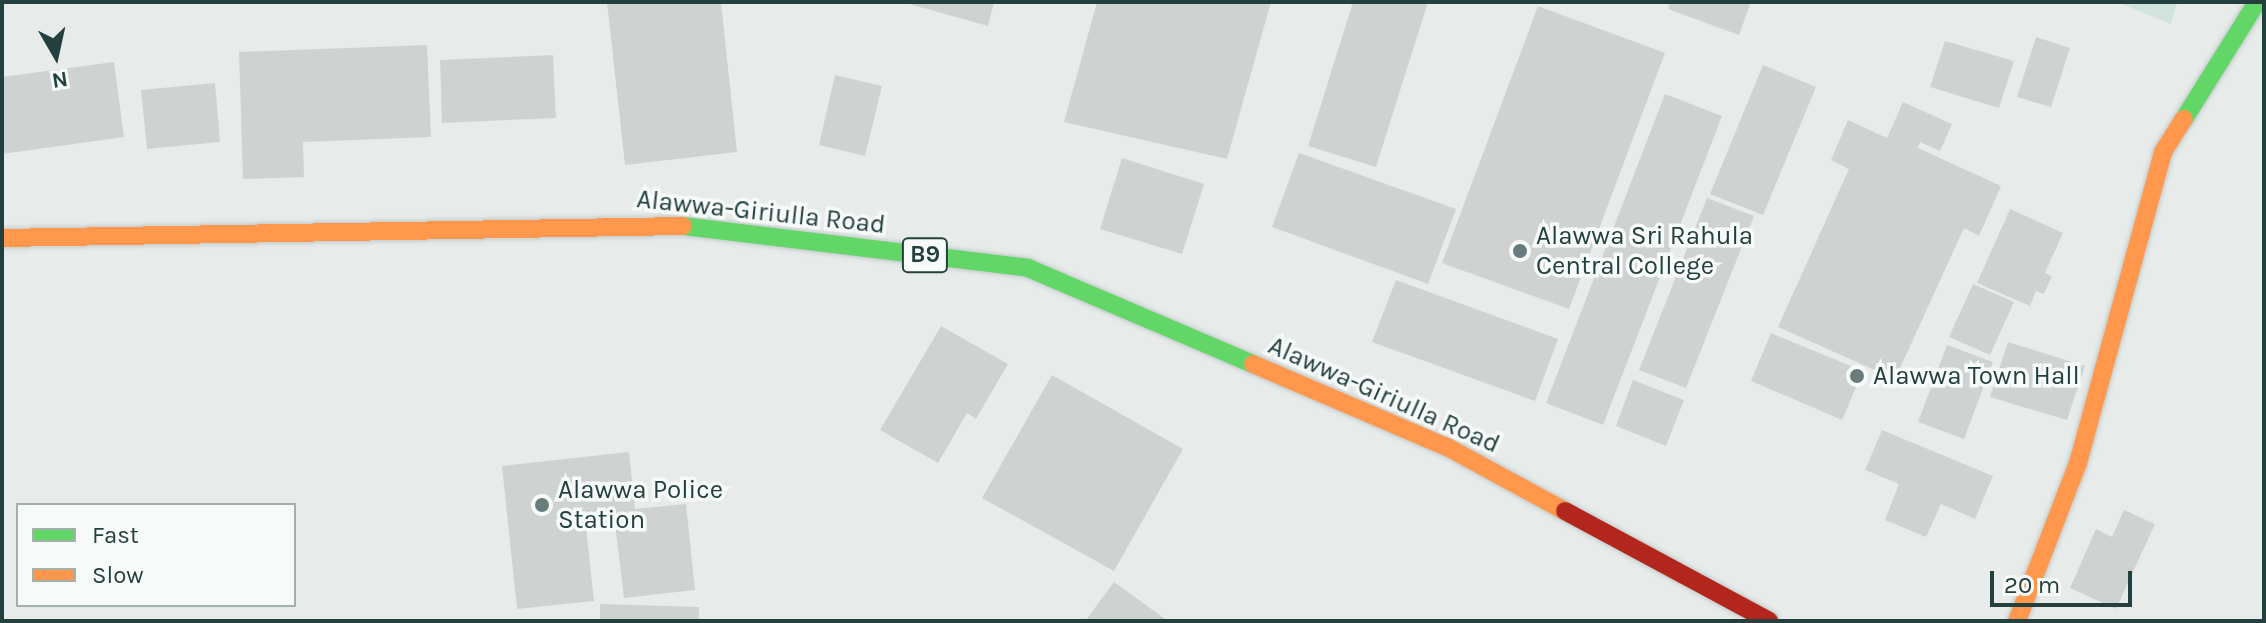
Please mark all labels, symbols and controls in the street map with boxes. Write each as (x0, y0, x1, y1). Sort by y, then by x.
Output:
north arrow (16, 16, 96, 96)
text: N (50, 66, 70, 94)
street label: Alawwa-Giriulla Road (635, 183, 887, 241)
place label: Alawwa Sri Rahula Central College (1536, 220, 1753, 282)
road number: B9 (901, 235, 949, 275)
marker: Alawwa Sri Rahula Central College (1511, 242, 1529, 260)
street label: Alawwa-Giriulla Road (1264, 330, 1504, 460)
place label: Alawwa Town Hall (1873, 360, 2080, 392)
marker: Alawwa Town Hall (1848, 367, 1866, 385)
place label: Alawwa Police Station (558, 474, 723, 536)
marker: Alawwa Police Station (533, 496, 551, 514)
legend (16, 503, 296, 607)
text: Fast (92, 521, 139, 549)
scale bar (1994, 555, 2136, 605)
text: Slow (92, 561, 144, 589)
text: 20 m (2004, 571, 2060, 599)

